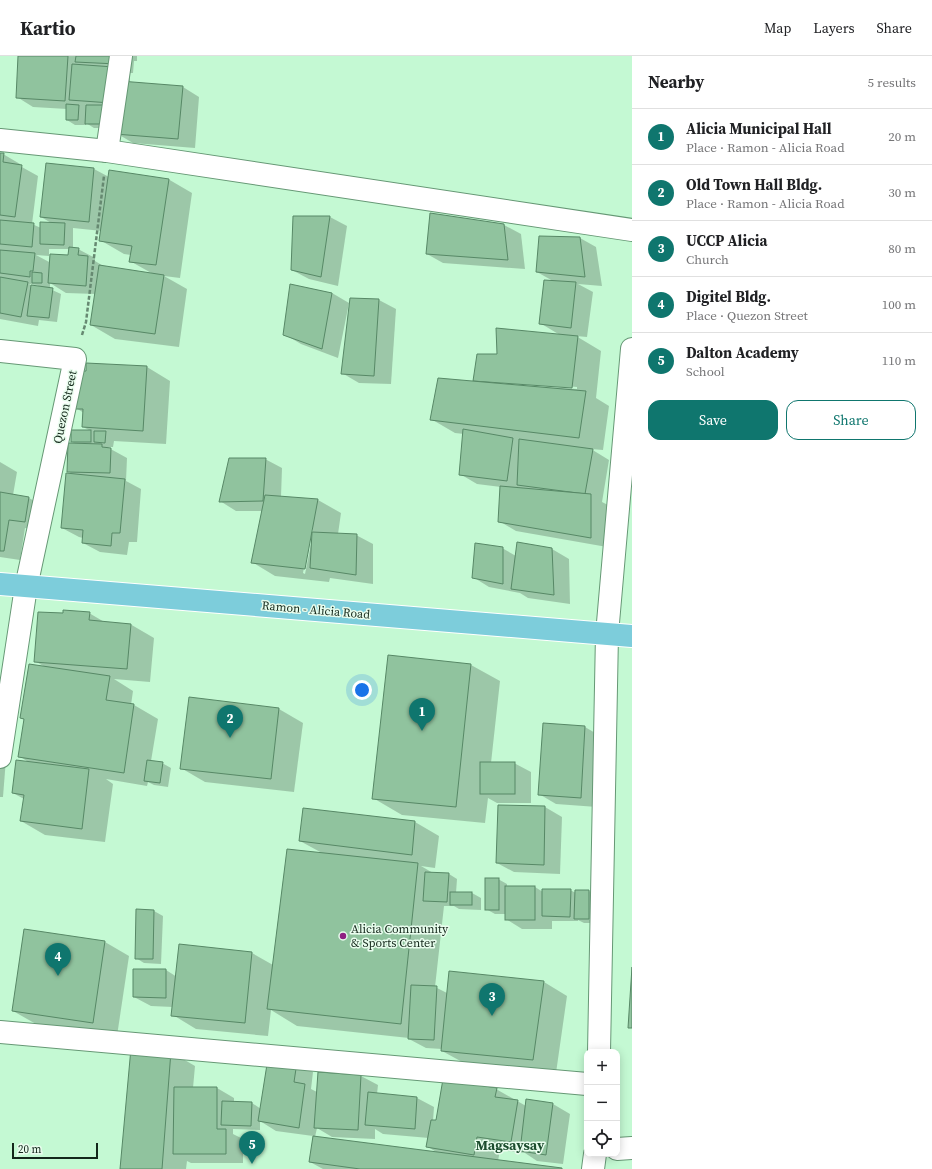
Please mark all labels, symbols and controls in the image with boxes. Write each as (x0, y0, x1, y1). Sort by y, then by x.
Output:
text: Kartio (20, 15, 76, 41)
text: Map (764, 18, 791, 38)
text: Layers (813, 18, 855, 38)
text: Share (877, 18, 912, 38)
text: Nearby (648, 70, 704, 94)
text: 5 results (868, 74, 916, 91)
text: Alicia Municipal Hall (686, 118, 832, 139)
text: 1 (657, 128, 665, 145)
text: 20 m (888, 128, 916, 145)
text: Place · Ramon - Alicia Road (686, 139, 845, 156)
text: Old Town Hall Bldg. (686, 174, 822, 195)
text: 2 (657, 184, 665, 201)
text: 30 m (888, 184, 916, 201)
text: Place · Ramon - Alicia Road (686, 195, 845, 212)
text: UCCP Alicia (686, 230, 768, 251)
text: 3 (657, 240, 665, 257)
text: 80 m (888, 240, 916, 257)
text: Church (686, 251, 729, 268)
text: Digitel Bldg. (686, 286, 771, 307)
text: 4 (657, 296, 665, 313)
text: 100 m (882, 296, 916, 313)
text: Place · Quezon Street (686, 307, 808, 324)
text: Dalton Academy (686, 342, 799, 363)
text: 5 (657, 352, 665, 369)
text: 110 m (882, 352, 916, 369)
text: School (686, 363, 725, 380)
street label: Quezon Street (49, 369, 81, 445)
button: Save (648, 400, 778, 440)
button: Share (786, 400, 916, 440)
street label: Ramon - Alicia Road (261, 597, 371, 623)
your location (352, 680, 372, 700)
pin: 1 (409, 698, 435, 731)
pin: 2 (217, 705, 243, 738)
place label: Alicia Community & Sports Center (351, 921, 449, 951)
marker: Alicia Community & Sports Center (338, 931, 348, 941)
pin: 4 (45, 943, 71, 976)
pin: 3 (479, 983, 505, 1016)
map controls (584, 1049, 620, 1157)
button: + (584, 1049, 620, 1085)
button: − (584, 1085, 620, 1121)
button: locate (584, 1121, 620, 1157)
pin: 5 (239, 1131, 265, 1164)
district label: Magsaysay (476, 1135, 545, 1155)
scale bar (12, 1141, 98, 1160)
text: 20 m (18, 1142, 41, 1157)

